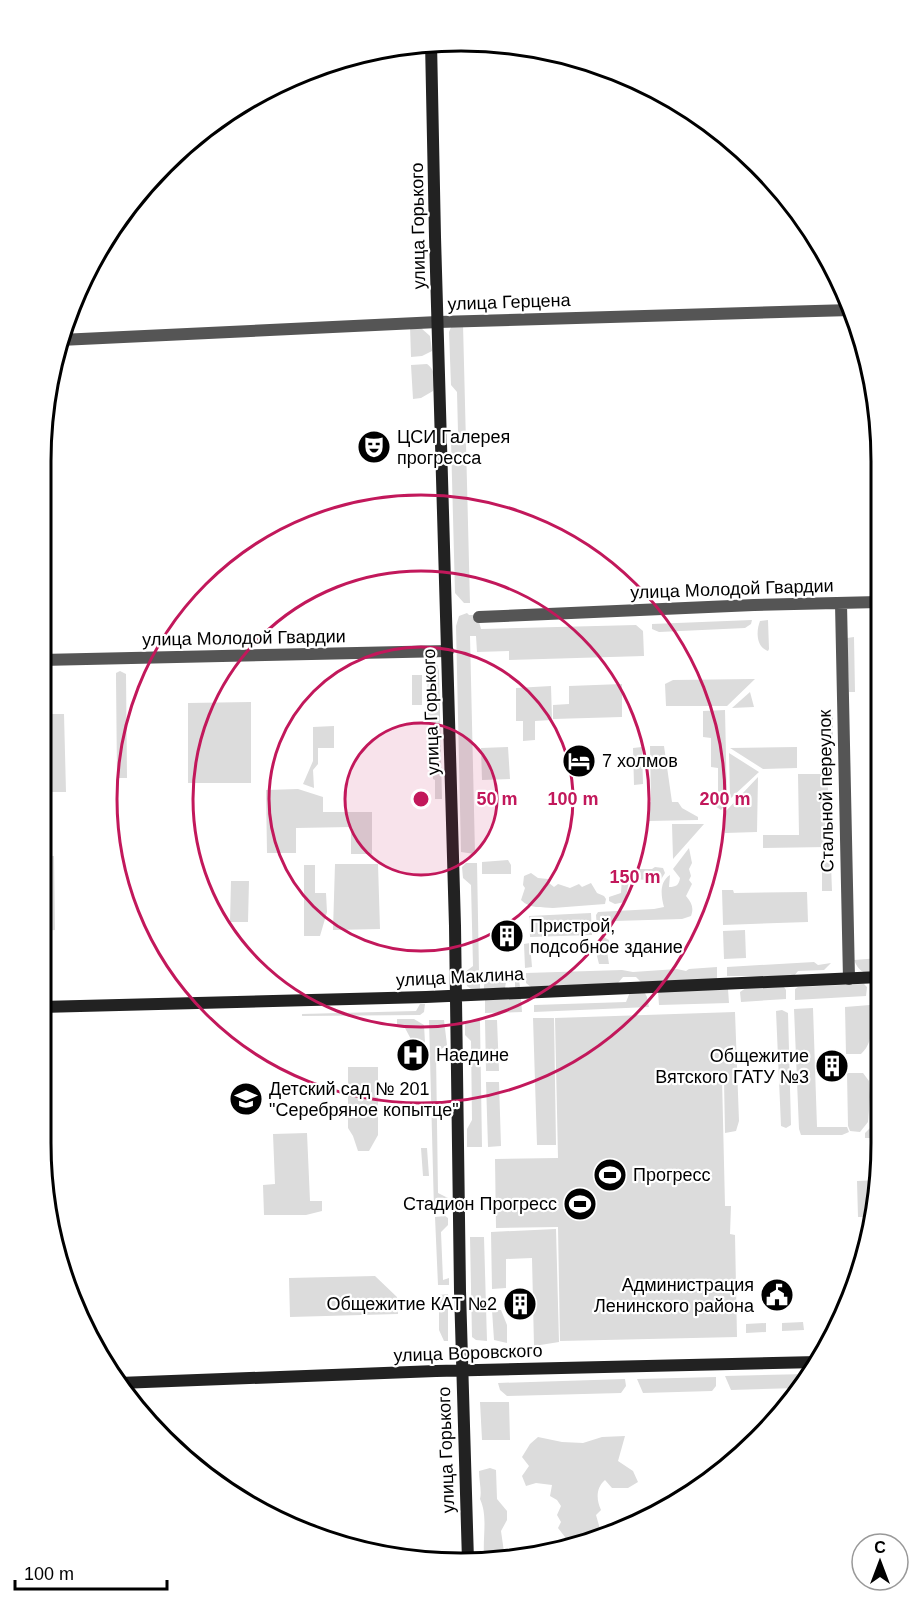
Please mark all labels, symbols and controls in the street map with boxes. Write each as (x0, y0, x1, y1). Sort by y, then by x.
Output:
street label: улица Горького (407, 162, 429, 290)
street label: улица Герцена (447, 290, 572, 314)
place label: ЦСИ Галерея прогресса (397, 427, 510, 468)
theatre icon: ЦСИ Галерея прогресса (356, 429, 392, 465)
street label: улица Молодой Гвардии (630, 575, 834, 603)
street label: улица Молодой Гвардии (142, 626, 346, 650)
street label: улица Горького (419, 648, 443, 776)
street label: Стальной переулок (815, 709, 837, 873)
hotel icon: 7 холмов (561, 743, 597, 779)
place label: 7 холмов (602, 751, 678, 771)
centre of rings (411, 789, 431, 809)
text: 50 m (476, 789, 518, 809)
text: 100 m (547, 789, 599, 809)
text: 200 m (699, 789, 751, 809)
text: 150 m (609, 867, 661, 887)
place label: Пристрой, подсобное здание (530, 916, 683, 957)
building icon: Пристрой, подсобное здание (489, 918, 525, 954)
street label: улица Маклина (395, 964, 526, 990)
hospital icon: Наедине (395, 1037, 431, 1073)
place label: Наедине (436, 1045, 509, 1065)
place label: Общежитие Вятского ГАТУ №3 (655, 1046, 809, 1087)
building icon: Общежитие Вятского ГАТУ №3 (814, 1048, 850, 1084)
place label: Детский сад № 201 "Серебряное копытце" (269, 1079, 459, 1120)
school or university icon: Детский сад № 201 "Серебряное копытце" (228, 1081, 264, 1117)
sports icon: Прогресс (592, 1157, 628, 1193)
place label: Прогресс (633, 1165, 711, 1185)
sports icon: Стадион Прогресс (562, 1186, 598, 1222)
place label: Стадион Прогресс (403, 1194, 557, 1214)
place label: Администрация Ленинского района (594, 1275, 755, 1316)
public building icon: Администрация Ленинского района (759, 1277, 795, 1313)
building icon: Общежитие КАТ №2 (502, 1286, 538, 1322)
place label: Общежитие КАТ №2 (326, 1294, 497, 1314)
street label: улица Воровского (393, 1340, 543, 1366)
street label: улица Горького (434, 1386, 458, 1514)
north arrow (850, 1532, 910, 1592)
text: С (874, 1539, 886, 1556)
scale bar (15, 1553, 166, 1591)
text: 100 m (24, 1564, 74, 1584)

